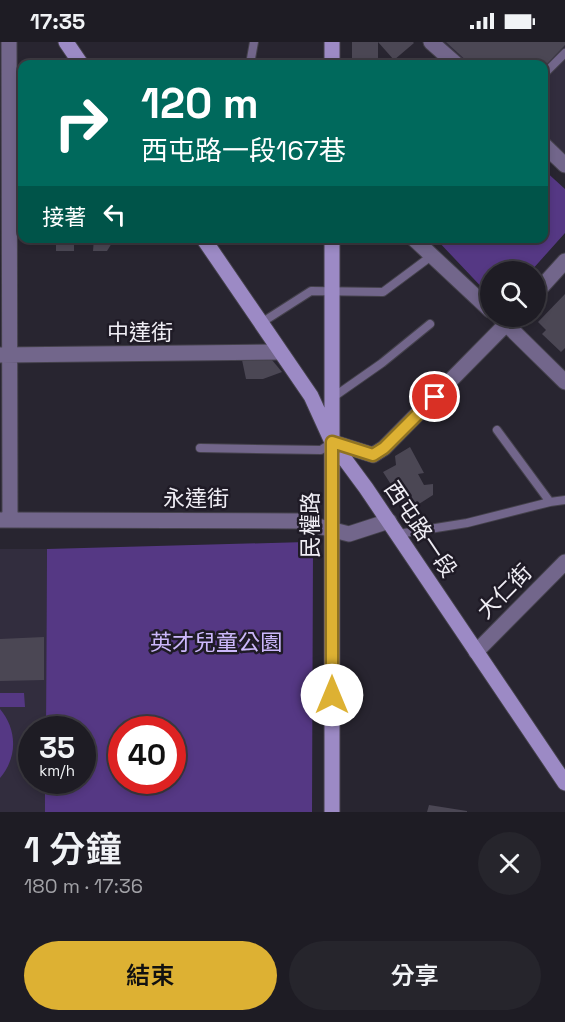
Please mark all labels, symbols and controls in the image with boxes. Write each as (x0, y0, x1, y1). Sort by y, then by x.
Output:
text: 17:35 (30, 7, 85, 35)
text: 120 m (141, 77, 259, 130)
icon: right (42, 84, 120, 162)
text: 西屯路一段167巷 (141, 133, 346, 168)
icon: left (98, 198, 131, 231)
text: 接著 (42, 203, 86, 231)
map controls (480, 261, 546, 327)
button: search (480, 261, 546, 327)
street label: 中達街 (107, 318, 173, 346)
pin (409, 371, 460, 422)
icon: arrive (418, 380, 451, 413)
street label: 西屯路一段 (379, 476, 463, 582)
street label: 永達街 (163, 484, 229, 512)
street label: 民權路 (296, 492, 324, 558)
street label: 大仁街 (471, 558, 537, 624)
park label: 英才兒童公園 (150, 628, 282, 656)
position arrow (300, 663, 364, 727)
speed limit sign: 40 (108, 716, 186, 794)
text: 35 (39, 728, 75, 767)
text: km/h (39, 761, 75, 780)
text: 1 分鐘 (24, 827, 121, 873)
button: close (478, 832, 541, 895)
text: 180 m · 17:36 (24, 873, 143, 899)
button: 結束 (24, 941, 277, 1010)
button: 分享 (289, 941, 541, 1010)

